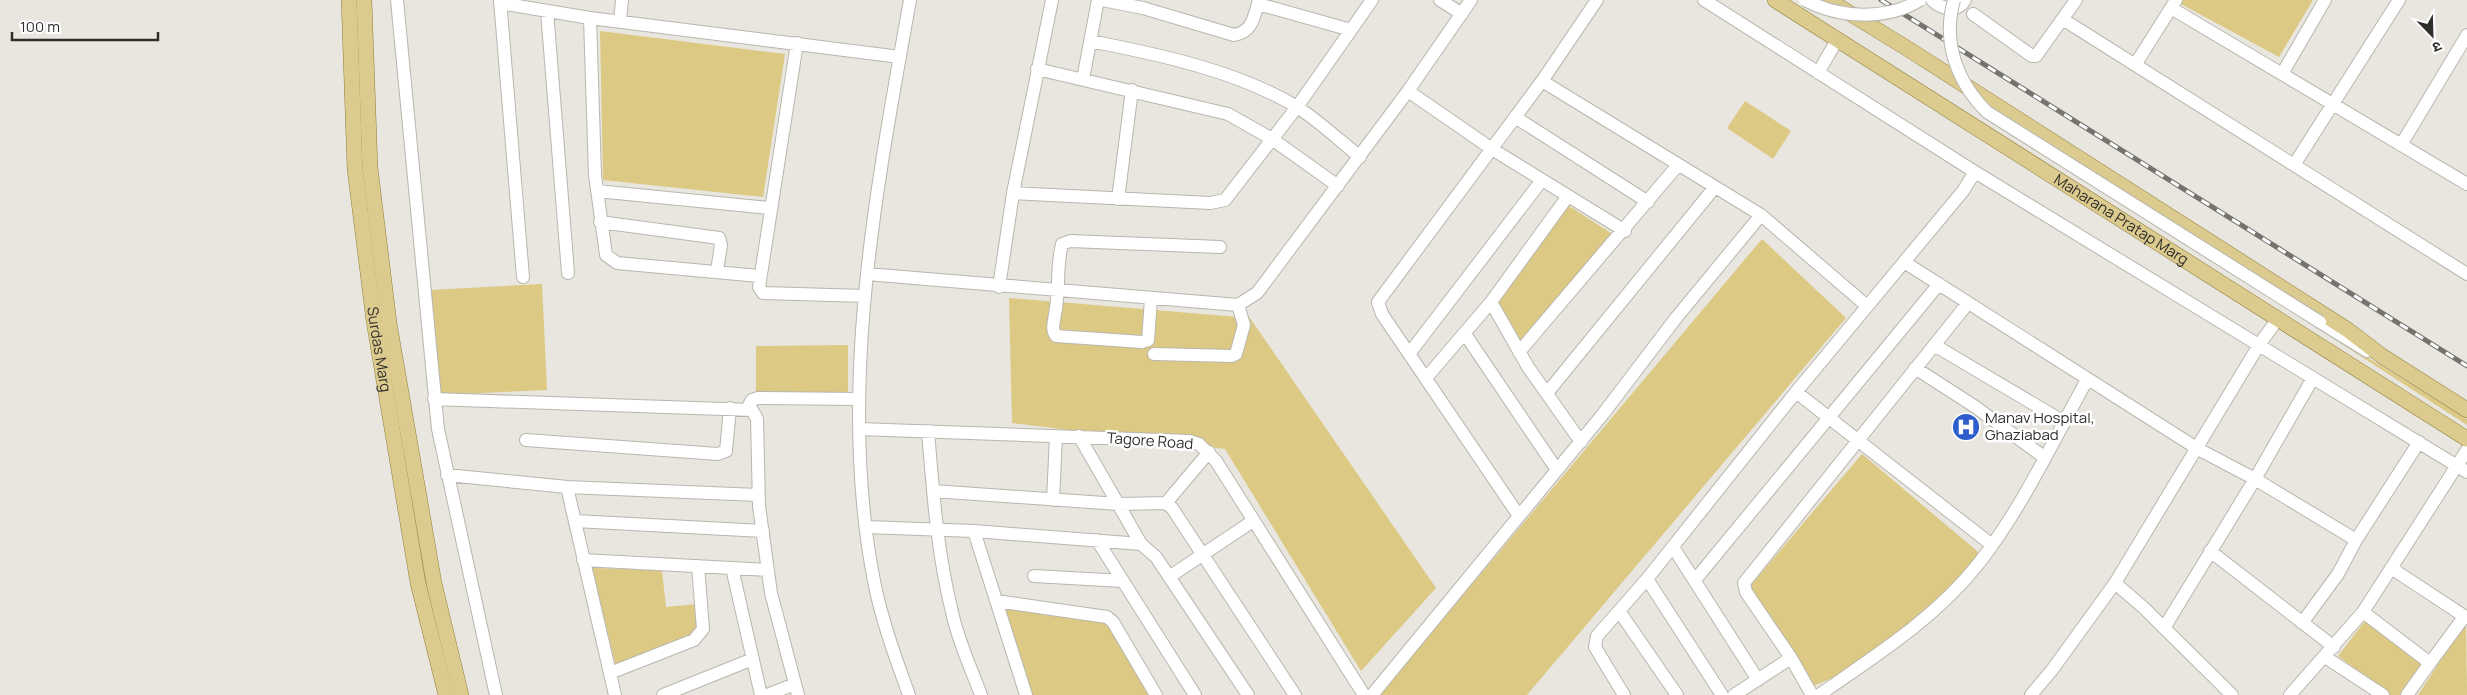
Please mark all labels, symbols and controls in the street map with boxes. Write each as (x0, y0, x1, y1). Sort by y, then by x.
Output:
scale bar (12, 10, 159, 42)
north arrow (2407, 10, 2457, 60)
text: 100 m (20, 16, 60, 37)
text: उ (2429, 37, 2445, 58)
street label: Maharana Pratap Marg (2050, 169, 2193, 270)
street label: Surdas Marg (362, 305, 397, 394)
place label: Manav Hospital, Ghaziabad (1985, 407, 2095, 445)
hospital icon: Manav Hospital, Ghaziabad (1951, 412, 1981, 442)
street label: Tagore Road (1106, 427, 1194, 454)

